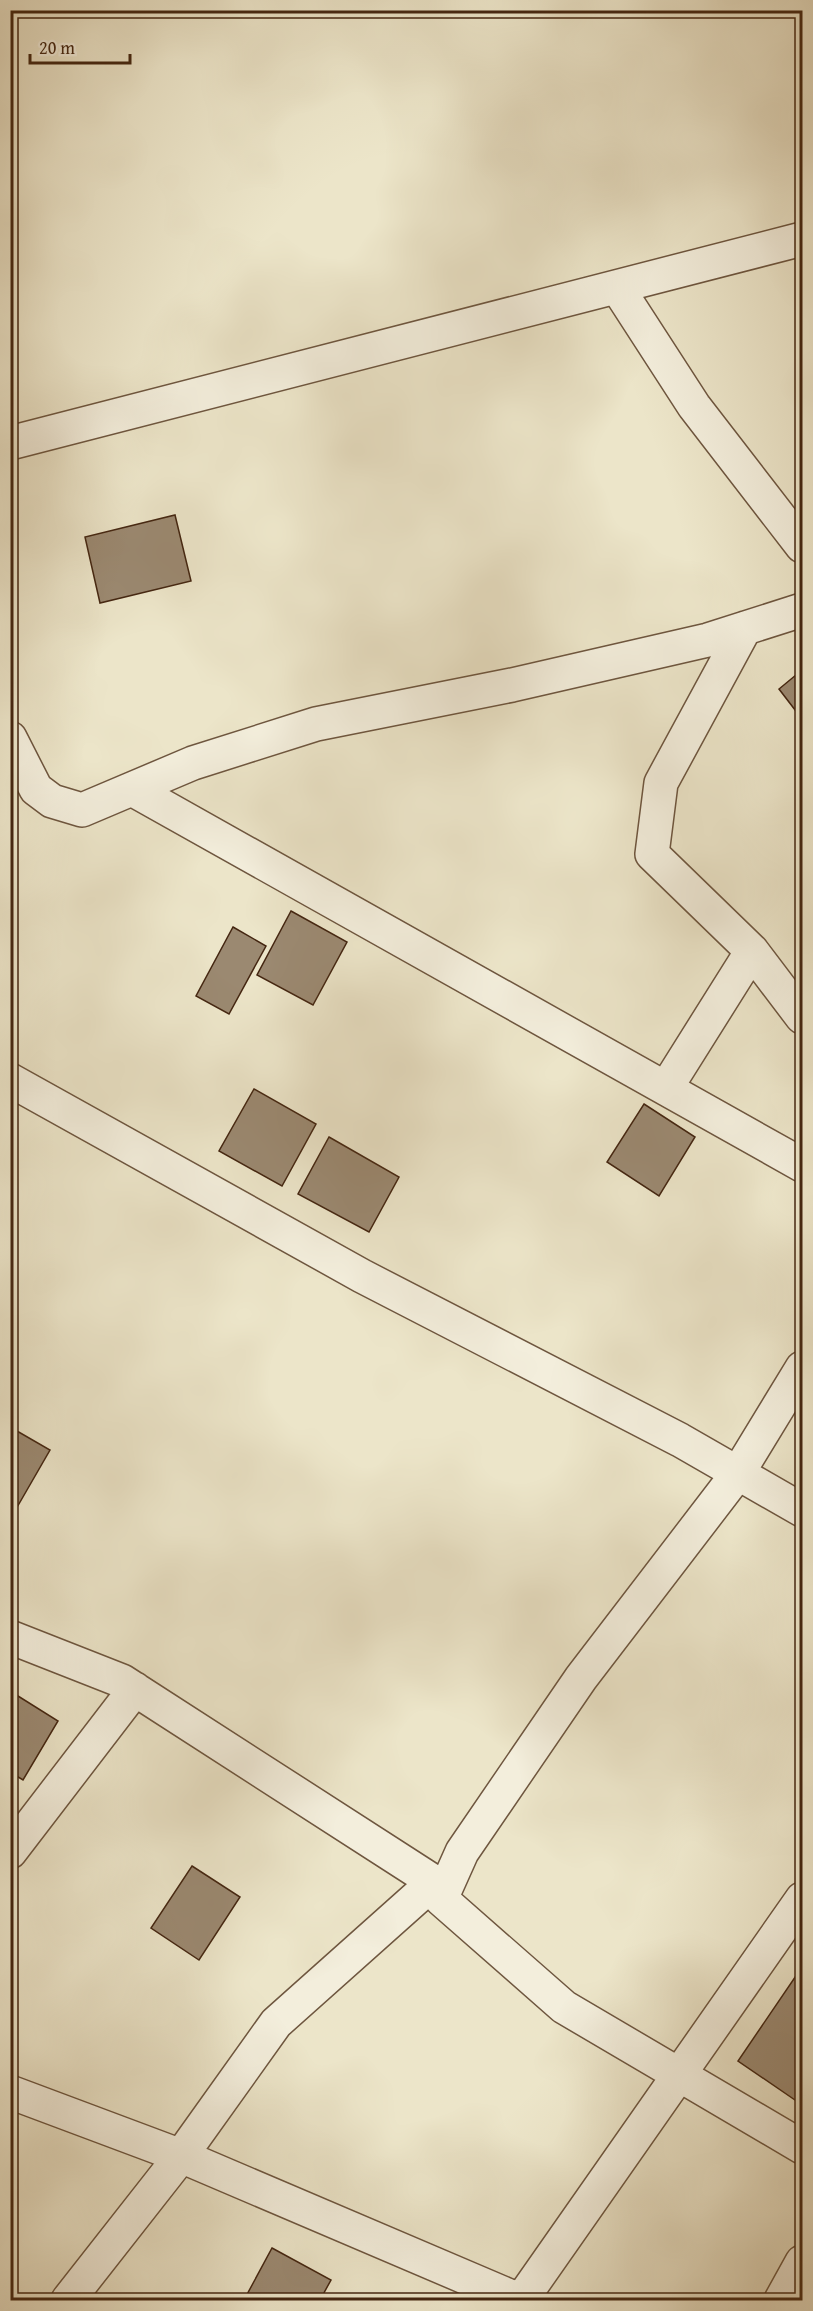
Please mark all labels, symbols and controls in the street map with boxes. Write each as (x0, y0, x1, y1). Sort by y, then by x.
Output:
scale bar (30, 27, 130, 65)
text: 20 m (39, 34, 75, 61)

